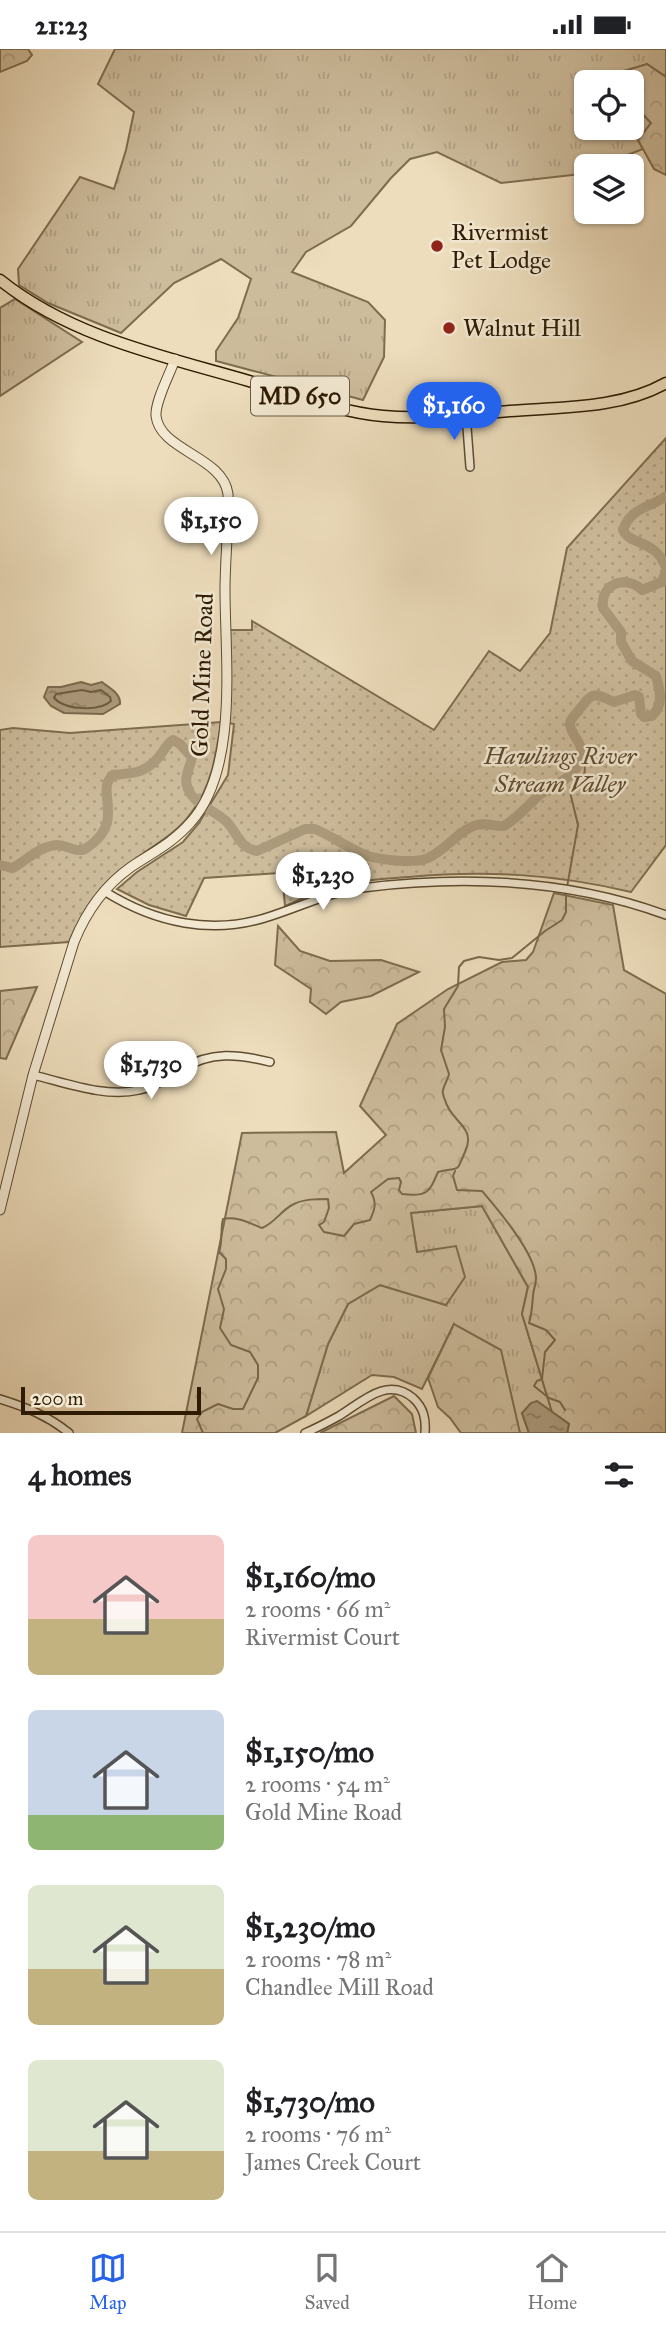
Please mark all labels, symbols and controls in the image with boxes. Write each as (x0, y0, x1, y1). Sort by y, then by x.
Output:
text: 21:23 (35, 9, 88, 41)
map controls (574, 70, 644, 224)
button: locate (574, 70, 644, 140)
button: layers (574, 154, 644, 224)
place label: Rivermist Pet Lodge (451, 217, 551, 275)
marker: Rivermist Pet Lodge (429, 238, 445, 254)
place label: Walnut Hill (463, 313, 581, 343)
marker: Walnut Hill (441, 320, 457, 336)
road number: MD 650 (251, 377, 349, 415)
pin: $1,160 (397, 383, 511, 442)
text: $1,160 (422, 391, 486, 419)
pin: $1,150 (154, 497, 268, 557)
text: $1,150 (180, 506, 242, 534)
street label: Gold Mine Road (184, 593, 220, 757)
park label: Hawlings River Stream Valley (483, 741, 638, 799)
pin: $1,230 (266, 853, 380, 912)
text: $1,230 (292, 861, 354, 889)
pin: $1,730 (94, 1041, 208, 1101)
text: $1,730 (120, 1050, 182, 1078)
scale bar (21, 1384, 201, 1416)
text: 200 m (32, 1387, 84, 1410)
icon: filters (600, 1456, 638, 1494)
text: 4 homes (28, 1457, 132, 1493)
text: $1,160/mo (245, 1559, 376, 1595)
icon: home (84, 1563, 168, 1647)
text: 2 rooms · 66 m² (245, 1595, 390, 1623)
text: Rivermist Court (245, 1623, 400, 1651)
text: $1,150/mo (245, 1734, 374, 1770)
icon: home (84, 1738, 168, 1822)
text: 2 rooms · 54 m² (245, 1770, 390, 1798)
text: Gold Mine Road (245, 1798, 402, 1826)
text: $1,230/mo (245, 1909, 375, 1945)
icon: home (84, 1913, 168, 1997)
text: 2 rooms · 78 m² (245, 1945, 391, 1973)
text: Chandlee Mill Road (245, 1973, 434, 2001)
text: $1,730/mo (245, 2084, 375, 2120)
icon: home (84, 2088, 168, 2172)
text: 2 rooms · 76 m² (245, 2120, 391, 2148)
text: James Creek Court (245, 2148, 421, 2176)
tab: Map (89, 2249, 127, 2314)
tab: Saved (305, 2249, 350, 2314)
tab: Home (527, 2249, 577, 2314)

